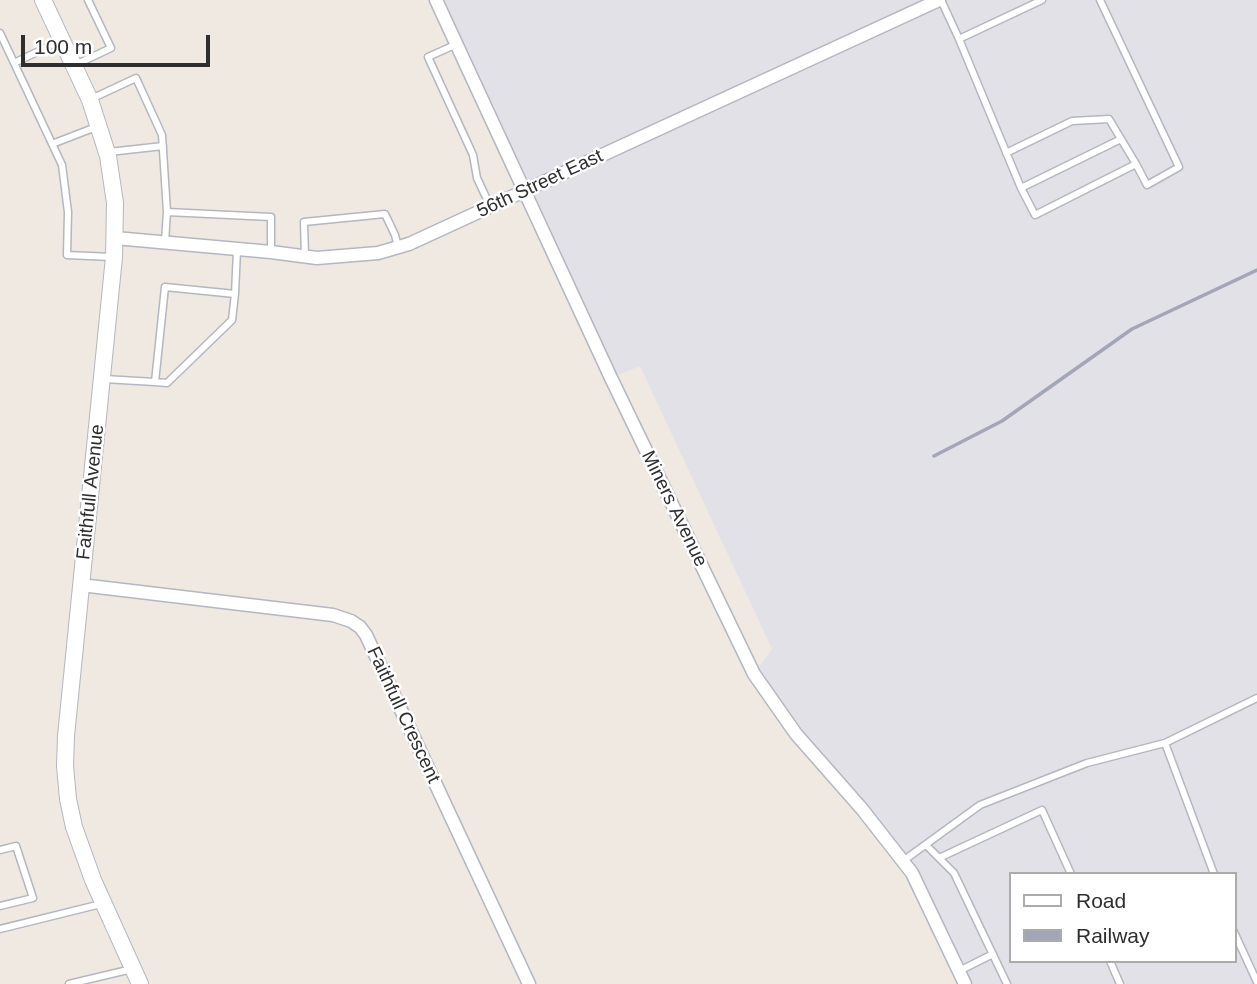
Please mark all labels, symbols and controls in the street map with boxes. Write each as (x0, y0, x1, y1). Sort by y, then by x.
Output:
scale bar (24, 21, 214, 65)
text: 100 m (34, 35, 92, 58)
street label: 56th Street East (473, 145, 607, 223)
street label: Faithfull Avenue (73, 423, 109, 561)
street label: Miners Avenue (636, 447, 712, 571)
street label: Faithfull Crescent (361, 643, 445, 787)
legend (1009, 872, 1236, 963)
text: Road (1076, 889, 1126, 912)
text: Railway (1076, 924, 1150, 947)

